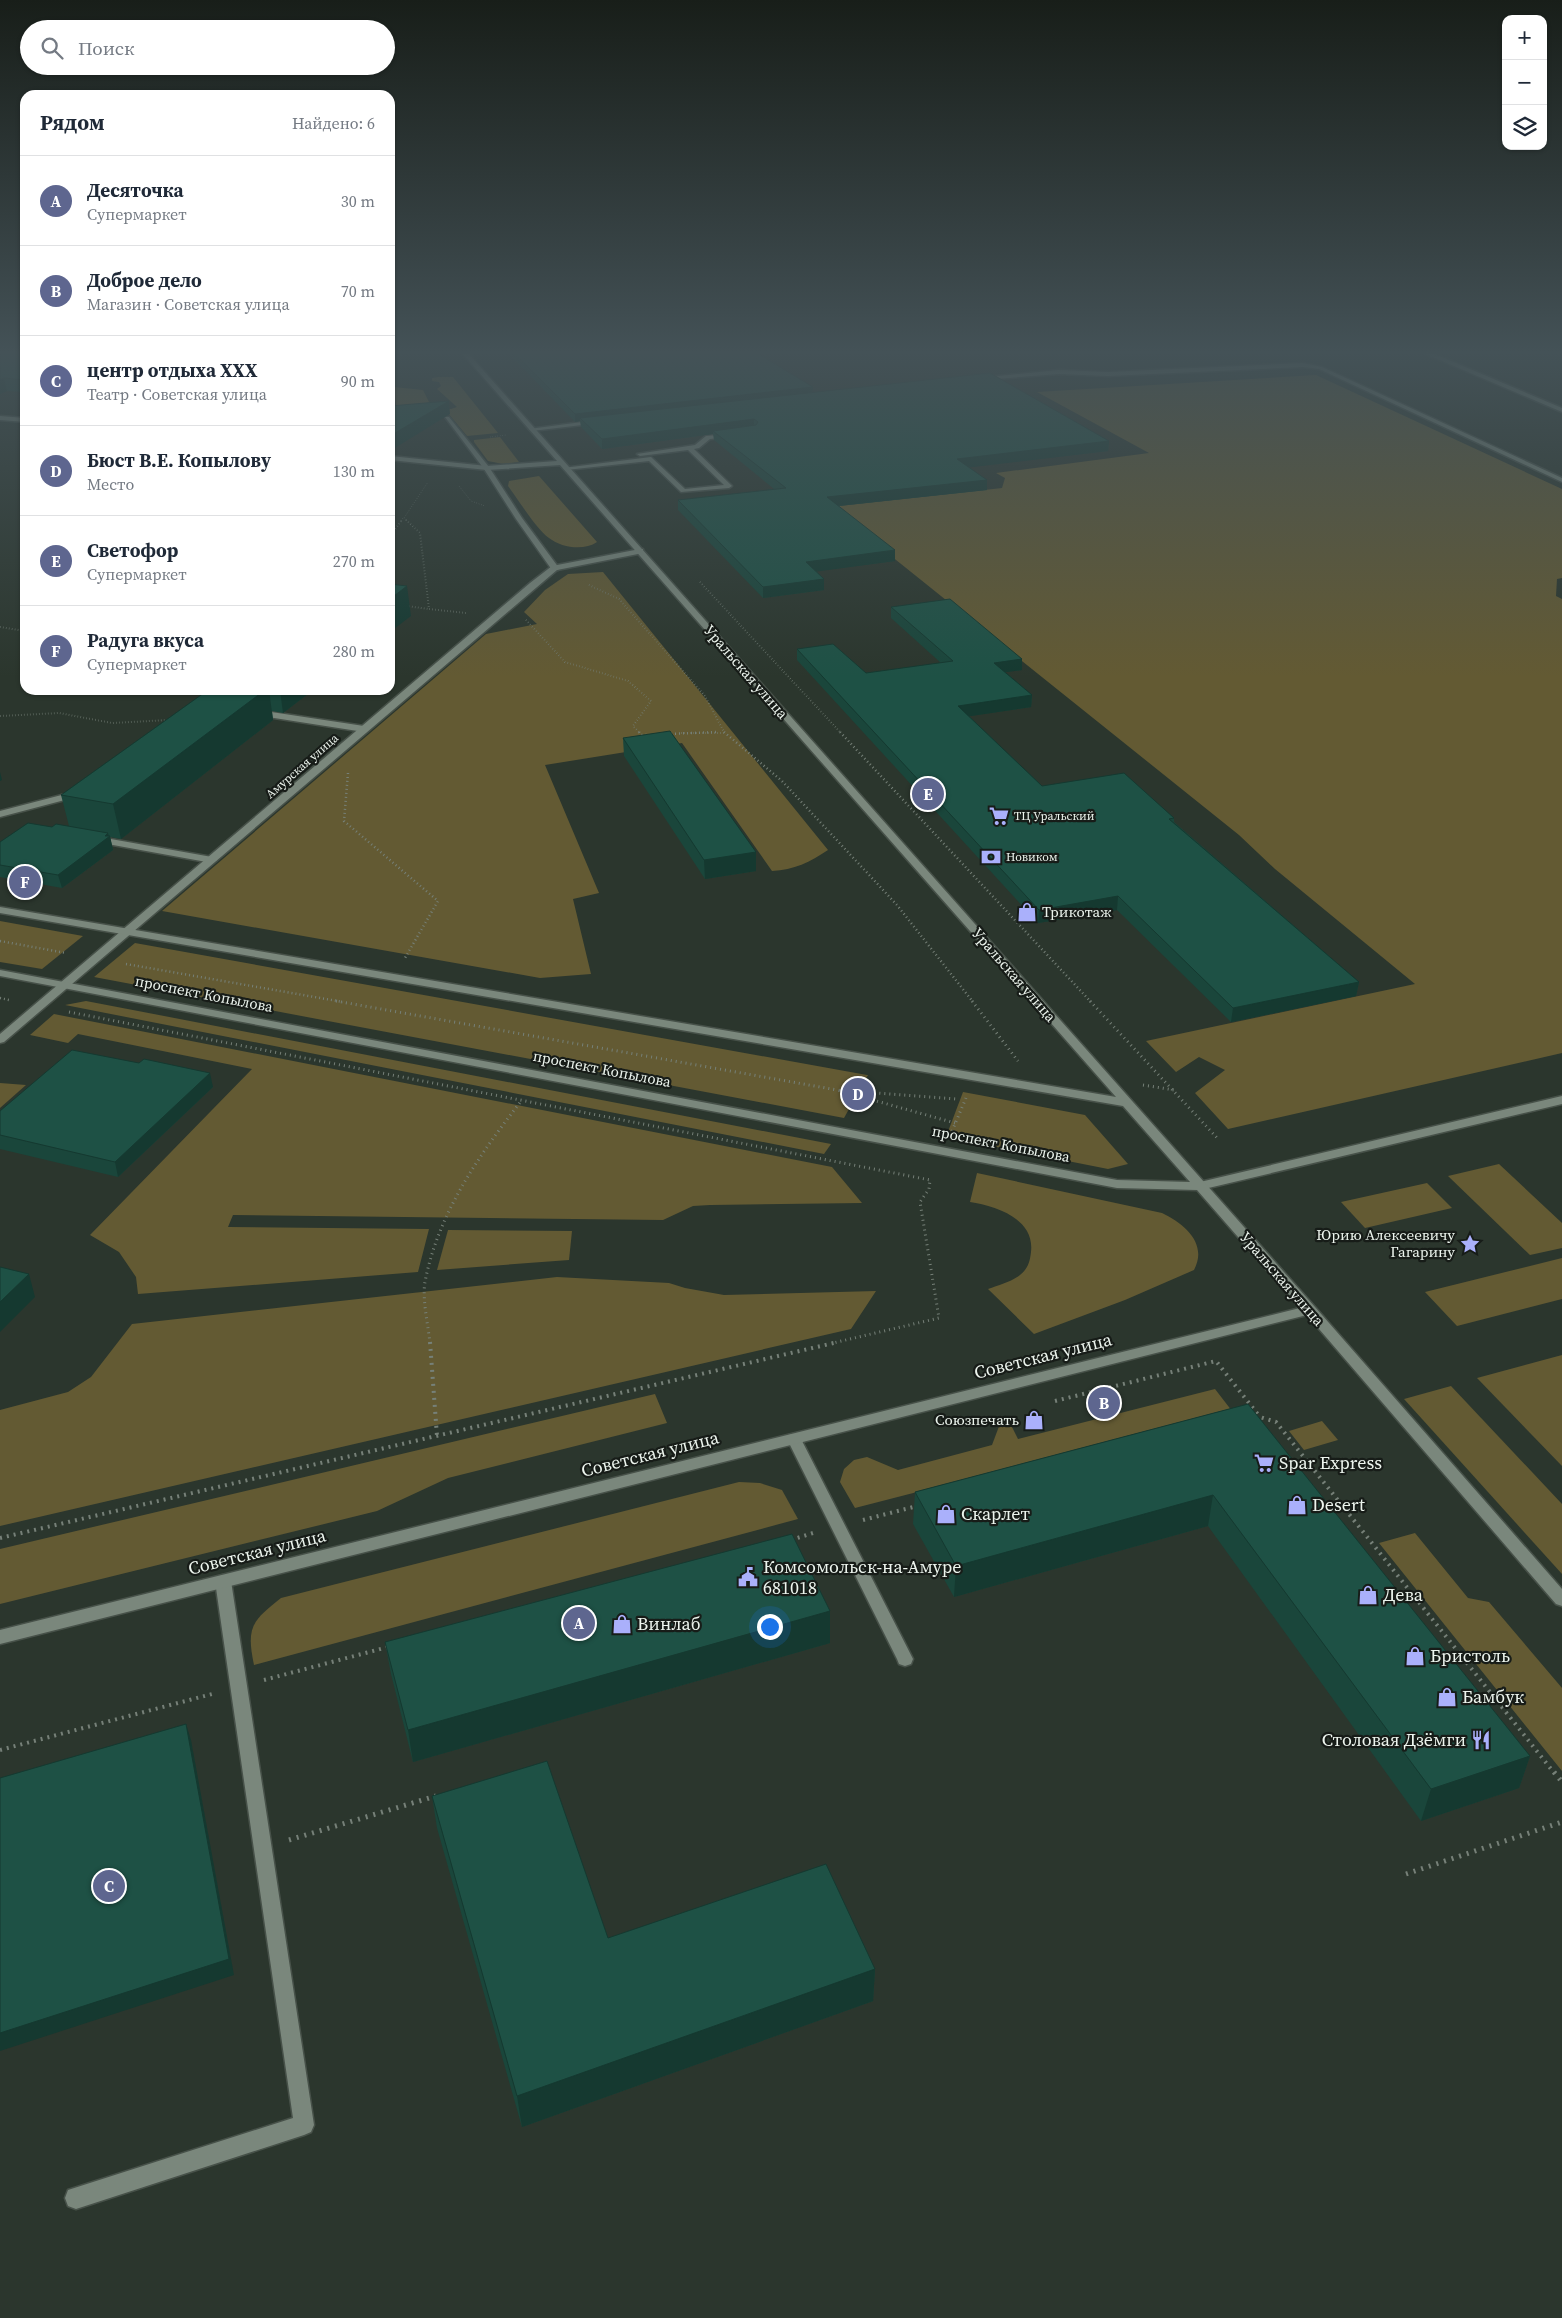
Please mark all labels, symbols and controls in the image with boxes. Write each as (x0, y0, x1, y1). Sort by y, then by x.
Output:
map controls (1502, 15, 1547, 150)
button: + (1502, 15, 1547, 60)
search box (20, 20, 395, 75)
icon: search (38, 34, 66, 62)
text: Поиск (78, 35, 135, 61)
button: − (1502, 60, 1547, 105)
button: layers (1502, 105, 1547, 150)
text: Рядом (40, 108, 105, 137)
text: Найдено: 6 (292, 112, 375, 134)
text: Десяточка (87, 177, 184, 203)
text: A (51, 190, 61, 212)
text: 30 m (341, 190, 375, 212)
text: Супермаркет (87, 203, 187, 225)
text: Доброе дело (87, 267, 202, 293)
text: B (51, 280, 61, 302)
text: 70 m (341, 280, 375, 302)
text: Магазин · Советская улица (87, 293, 290, 315)
text: центр отдыха ХХХ (87, 357, 257, 383)
text: C (51, 370, 61, 392)
text: 90 m (341, 370, 375, 392)
text: Театр · Советская улица (87, 383, 267, 405)
text: Бюст В.Е. Копылову (87, 447, 271, 473)
text: D (50, 460, 62, 482)
text: 130 m (333, 460, 375, 482)
text: Место (87, 473, 134, 495)
text: Светофор (87, 537, 178, 563)
text: E (51, 550, 61, 572)
text: 270 m (333, 550, 375, 572)
text: Супермаркет (87, 563, 187, 585)
street label: Уральская улица (700, 620, 793, 723)
text: Радуга вкуса (87, 627, 204, 653)
text: F (51, 640, 61, 662)
text: 280 m (333, 640, 375, 662)
text: Супермаркет (87, 653, 187, 675)
street label: Амурская улица (262, 729, 342, 802)
pin: E (912, 775, 944, 813)
supermarket icon: ТЦ Уральский (988, 805, 1010, 827)
place label: ТЦ Уральский (1014, 808, 1095, 824)
bank icon: Новиком (980, 846, 1002, 868)
place label: Новиком (1006, 849, 1058, 865)
pin: F (9, 863, 41, 901)
shop icon: Трикотаж (1016, 901, 1038, 923)
place label: Трикотаж (1042, 901, 1112, 922)
street label: Уральская улица (968, 923, 1061, 1026)
street label: проспект Копылова (133, 970, 275, 1017)
street label: проспект Копылова (531, 1045, 673, 1092)
pin: D (842, 1075, 874, 1113)
street label: проспект Копылова (930, 1120, 1072, 1167)
place label: Юрию Алексеевичу Гагарину (1316, 1224, 1455, 1262)
street label: Уральская улица (1236, 1227, 1329, 1330)
place icon: Юрию Алексеевичу Гагарину (1459, 1233, 1481, 1255)
street label: Советская улица (971, 1326, 1115, 1385)
pin: B (1088, 1384, 1120, 1422)
place label: Союзпечать (935, 1409, 1019, 1430)
shop icon: Союзпечать (1023, 1409, 1045, 1431)
street label: Советская улица (578, 1424, 722, 1483)
place label: Spar Express (1279, 1450, 1382, 1475)
supermarket icon: Spar Express (1253, 1452, 1275, 1474)
place label: Desert (1312, 1492, 1365, 1517)
shop icon: Desert (1286, 1494, 1308, 1516)
place label: Скарлет (961, 1501, 1030, 1526)
shop icon: Скарлет (935, 1503, 957, 1525)
street label: Советская улица (185, 1522, 329, 1581)
place label: Комсомольск-на-Амуре 681018 (763, 1554, 961, 1600)
public building icon: Комсомольск-на-Амуре 681018 (737, 1566, 759, 1588)
place label: Дева (1383, 1582, 1424, 1607)
shop icon: Дева (1357, 1584, 1379, 1606)
pin: A (563, 1604, 595, 1642)
place label: Винлаб (637, 1611, 700, 1636)
shop icon: Винлаб (611, 1613, 633, 1635)
your location (757, 1614, 783, 1640)
place label: Бристоль (1430, 1643, 1510, 1668)
shop icon: Бристоль (1404, 1645, 1426, 1667)
place label: Бамбук (1462, 1684, 1524, 1709)
shop icon: Бамбук (1436, 1686, 1458, 1708)
place label: Столовая Дзёмги (1322, 1727, 1466, 1752)
restaurant icon: Столовая Дзёмги (1470, 1729, 1492, 1751)
pin: C (93, 1867, 125, 1905)

